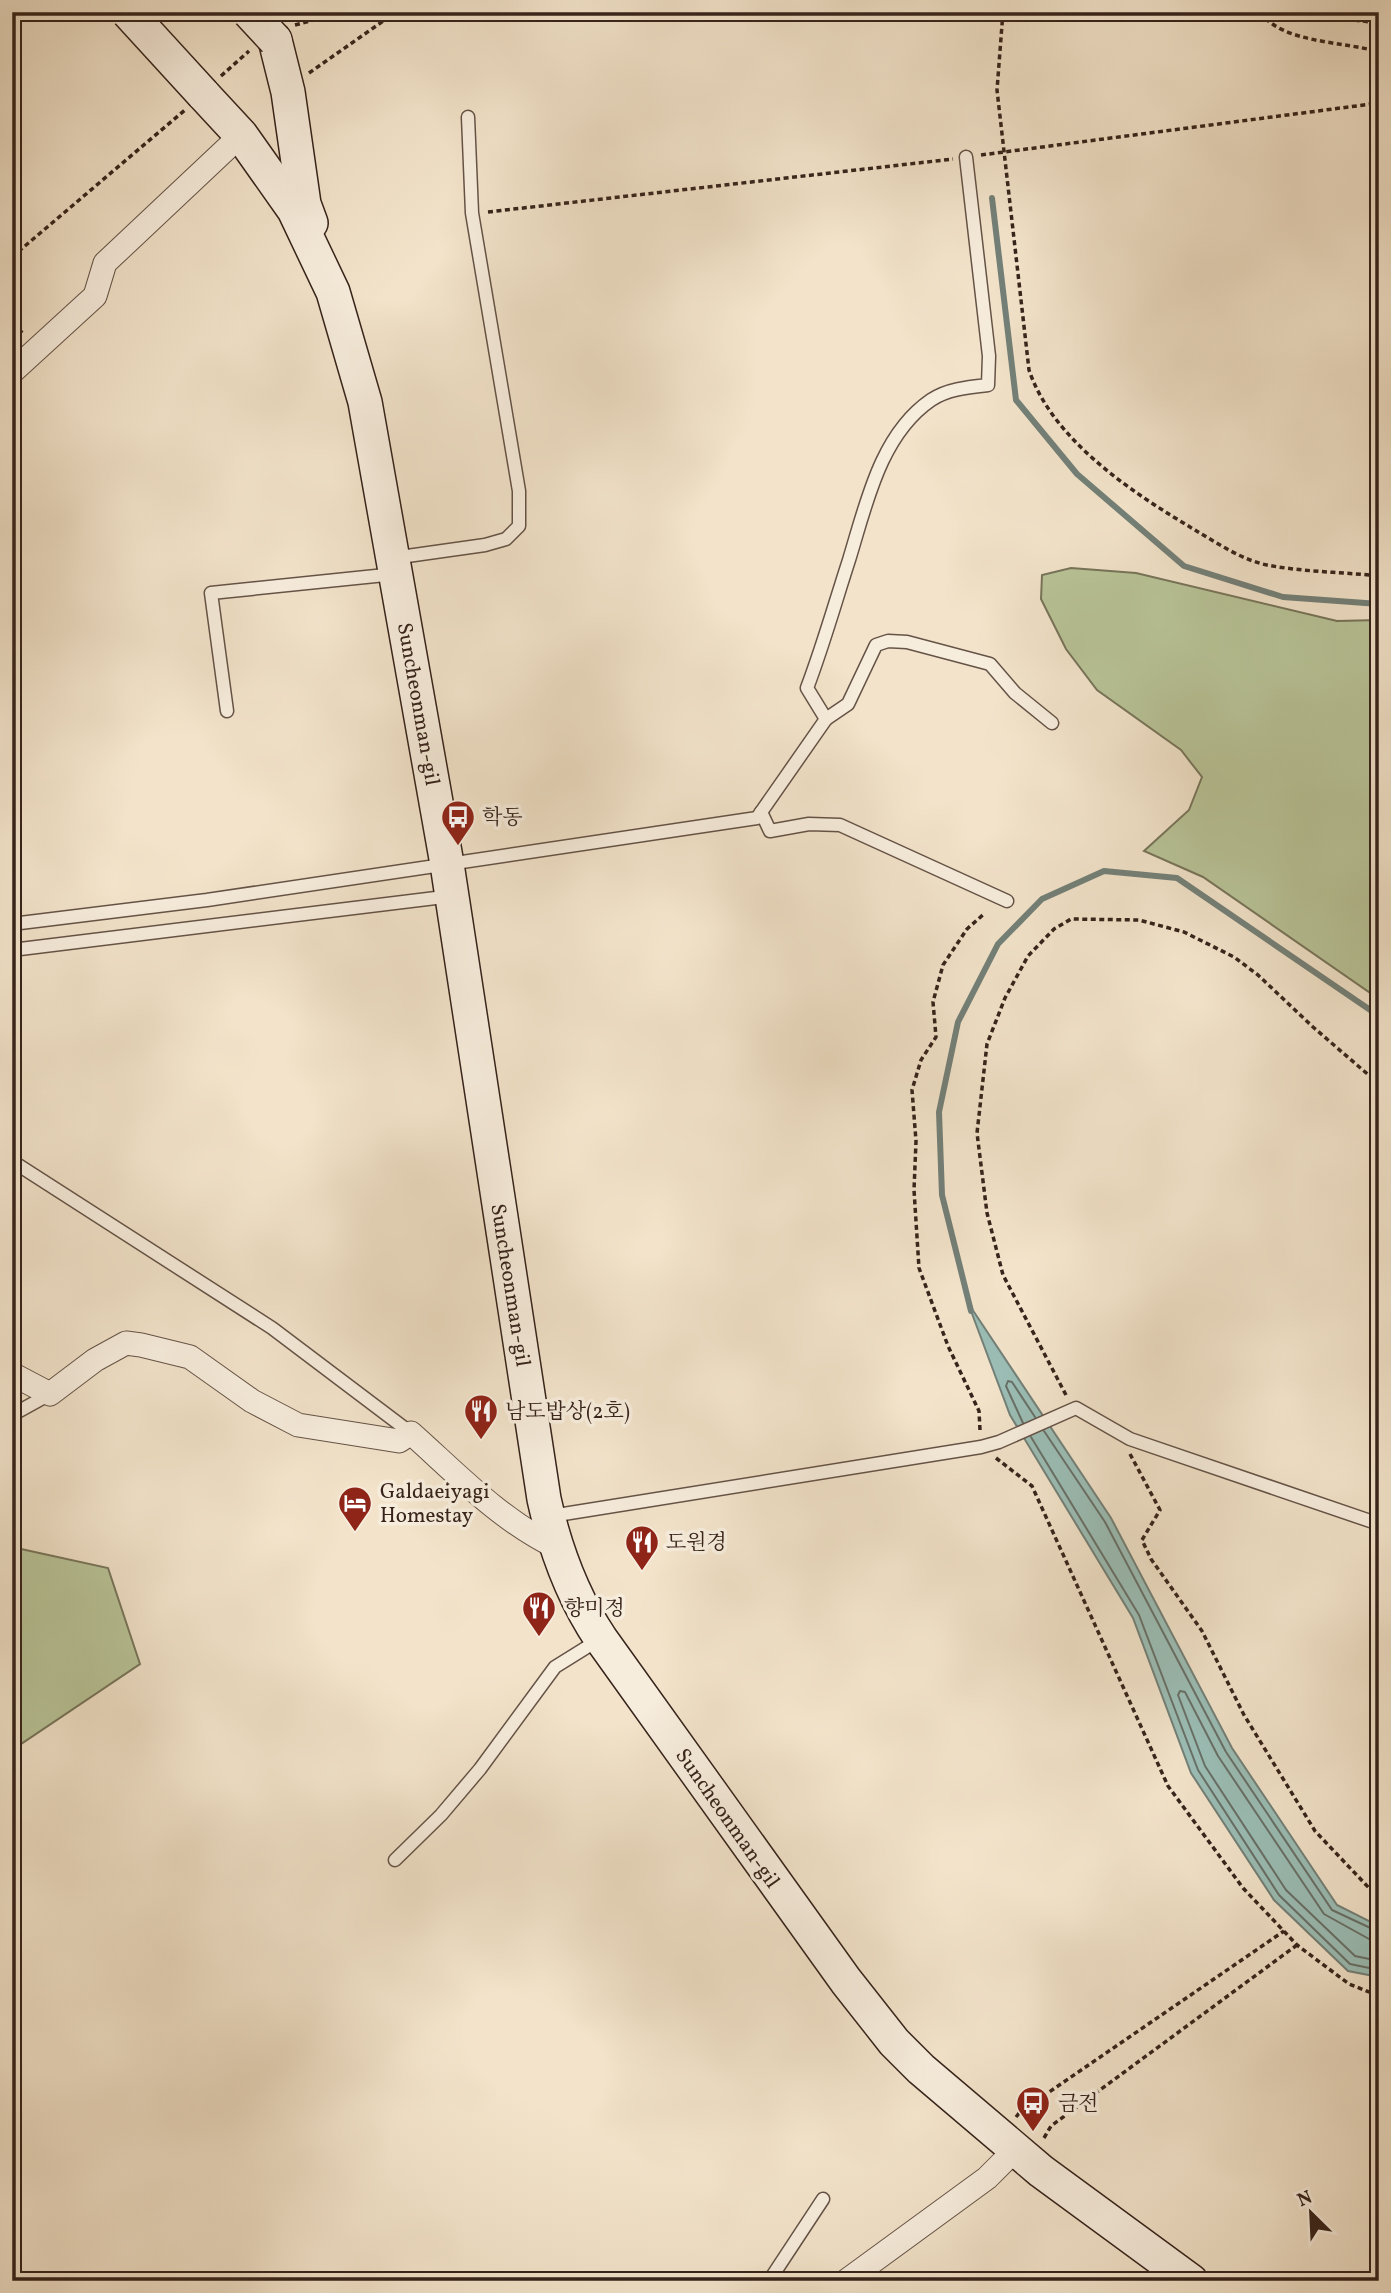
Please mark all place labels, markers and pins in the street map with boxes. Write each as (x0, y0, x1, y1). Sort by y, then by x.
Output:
bus stop icon: 학동 (439, 798, 477, 847)
place label: 학동 (482, 804, 523, 833)
restaurant icon: 남도밥상(2호) (462, 1392, 500, 1441)
place label: 남도밥상(2호) (505, 1398, 630, 1427)
place label: Galdaeiyagi Homestay (380, 1478, 490, 1531)
hotel icon: Galdaeiyagi Homestay (336, 1484, 374, 1533)
restaurant icon: 도원경 (623, 1523, 661, 1572)
place label: 도원경 (666, 1529, 727, 1558)
restaurant icon: 향미정 (520, 1589, 558, 1638)
place label: 향미정 (564, 1595, 625, 1624)
bus stop icon: 금전 (1014, 2084, 1052, 2133)
place label: 금전 (1058, 2090, 1099, 2119)

